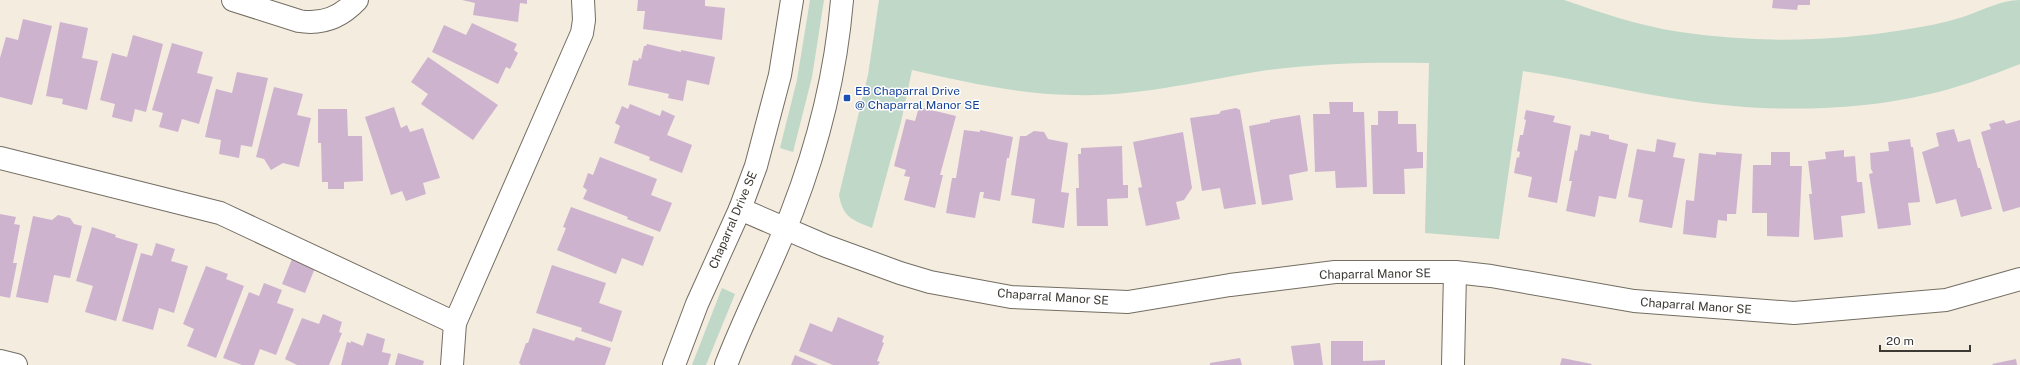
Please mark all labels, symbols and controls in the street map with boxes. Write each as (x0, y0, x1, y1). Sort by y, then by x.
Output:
place label: EB Chaparral Drive @ Chaparral Manor SE (855, 84, 980, 112)
marker: EB Chaparral Drive @ Chaparral Manor SE (842, 93, 852, 103)
street label: Chaparral Drive SE (706, 169, 760, 271)
street label: Chaparral Manor SE (1319, 266, 1431, 282)
street label: Chaparral Manor SE (997, 286, 1109, 308)
street label: Chaparral Manor SE (1640, 295, 1752, 317)
scale bar (1880, 327, 1970, 353)
text: 20 m (1886, 334, 1914, 348)

